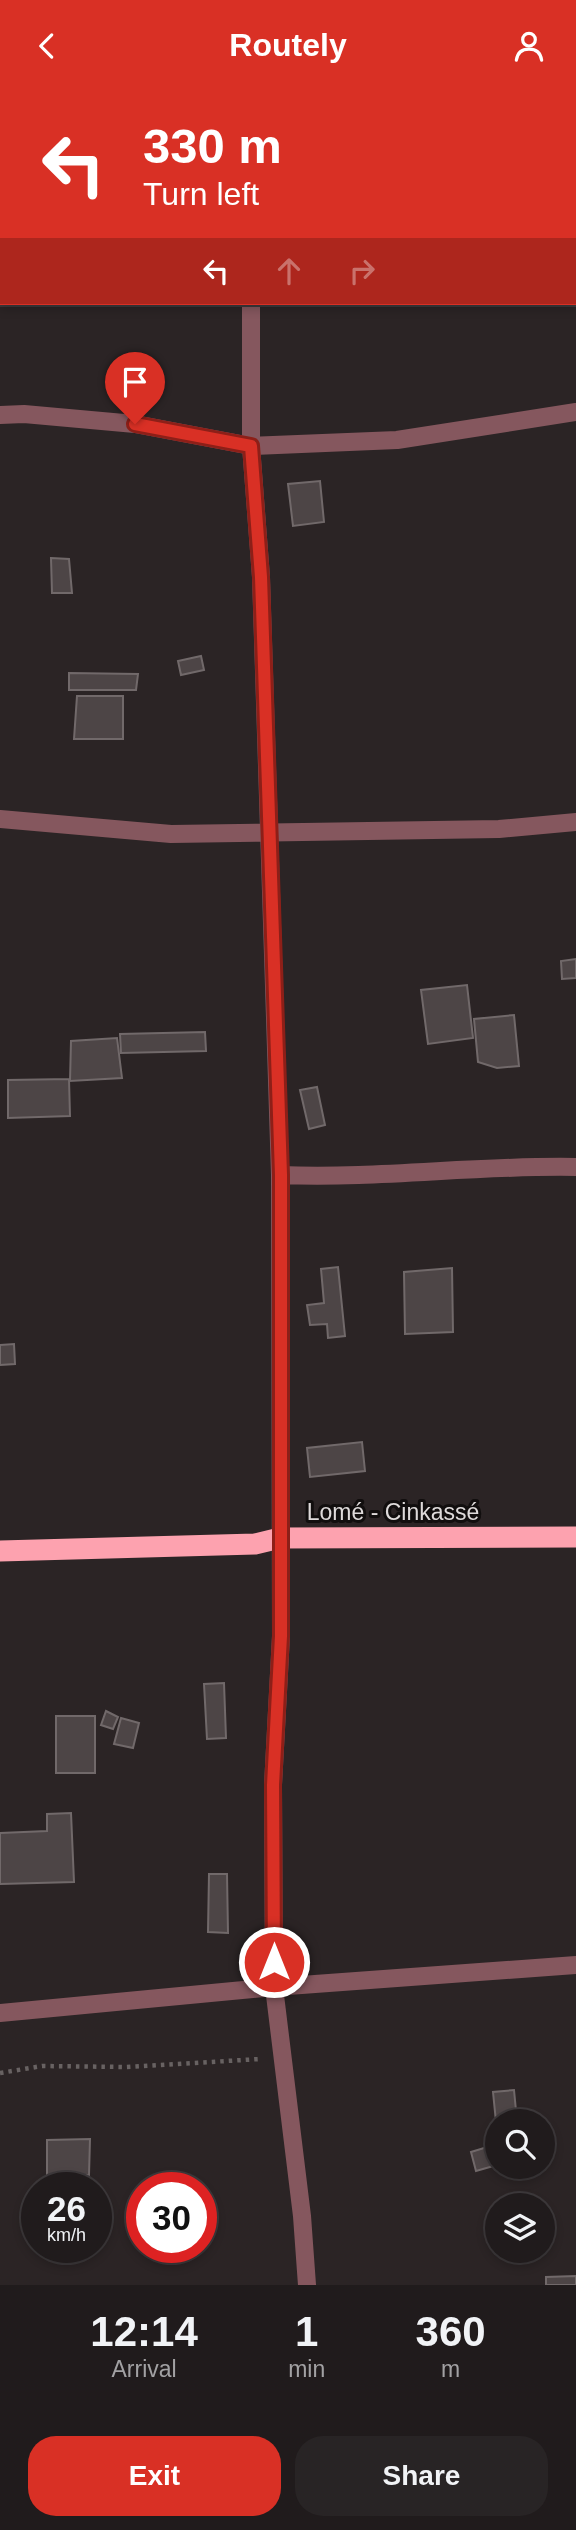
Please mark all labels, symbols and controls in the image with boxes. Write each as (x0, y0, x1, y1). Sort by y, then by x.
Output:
icon: back (28, 27, 66, 65)
text: Routely (229, 27, 347, 63)
icon: person (510, 27, 548, 65)
icon: left (28, 119, 119, 210)
text: 330 m (143, 119, 282, 173)
text: Turn left (143, 176, 259, 212)
icon: left (197, 252, 235, 290)
icon: ahead (270, 252, 308, 290)
icon: right (343, 252, 381, 290)
pin (105, 352, 165, 424)
icon: arrive (116, 363, 154, 401)
street label: Lomé - Cinkassé (307, 1499, 479, 1525)
position arrow (237, 1925, 311, 1999)
map controls (485, 2109, 555, 2263)
button: search (485, 2109, 555, 2179)
speed limit sign: 30 (126, 2172, 217, 2263)
text: 26 (47, 2189, 86, 2228)
button: layers (485, 2193, 555, 2263)
text: km/h (47, 2225, 86, 2245)
text: 12:14 (90, 2308, 198, 2355)
text: 1 (295, 2308, 318, 2355)
text: 360 (416, 2308, 486, 2355)
text: Arrival (111, 2356, 177, 2382)
text: min (288, 2356, 325, 2382)
text: m (441, 2356, 460, 2382)
button: Exit (28, 2436, 281, 2516)
button: Share (295, 2436, 548, 2516)

